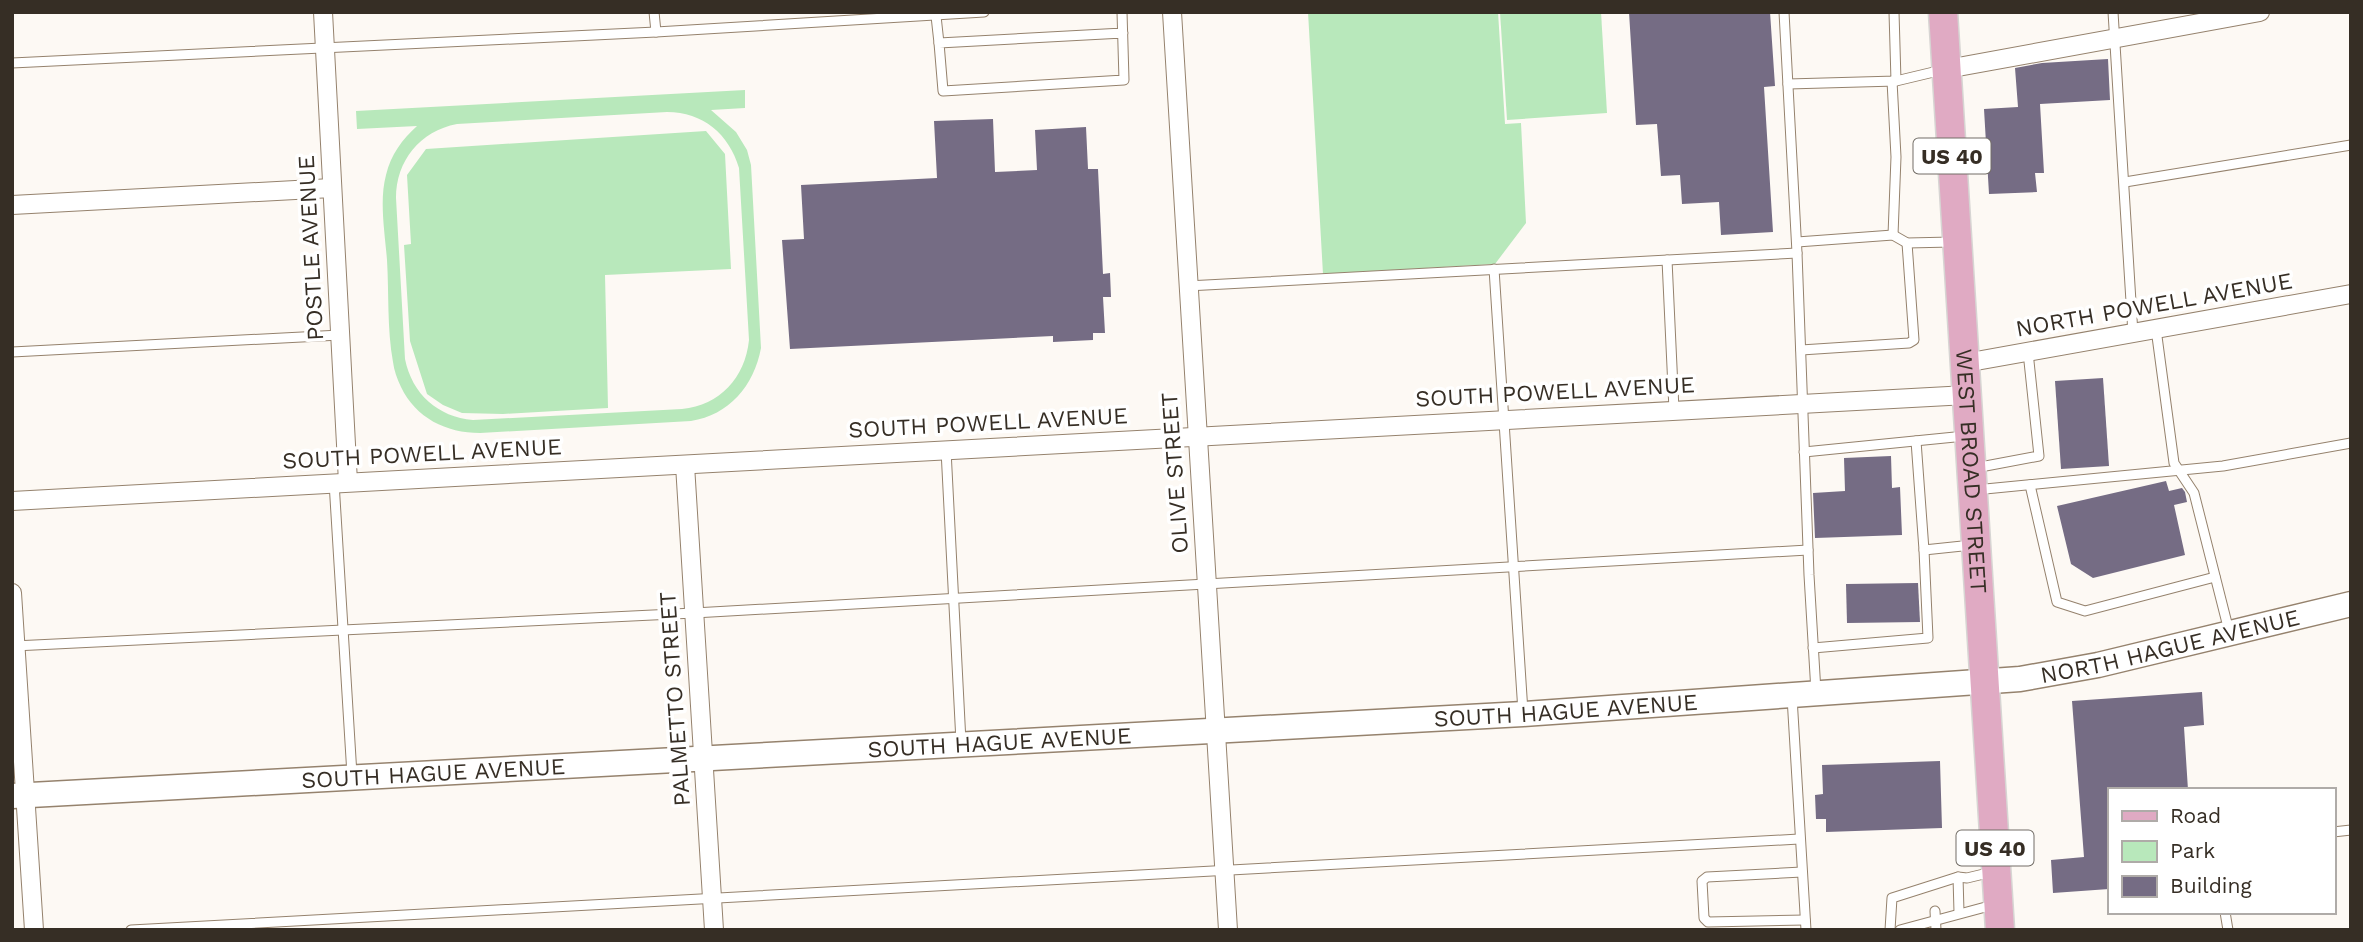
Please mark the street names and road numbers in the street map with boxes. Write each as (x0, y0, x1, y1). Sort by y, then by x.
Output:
road number: US 40 (1913, 138, 1990, 174)
street label: POSTLE AVENUE (293, 155, 329, 341)
street label: NORTH POWELL AVENUE (2014, 267, 2294, 343)
street label: WEST BROAD STREET (1950, 348, 1993, 594)
street label: SOUTH POWELL AVENUE (1415, 371, 1695, 413)
street label: OLIVE STREET (1156, 391, 1194, 555)
street label: SOUTH POWELL AVENUE (848, 402, 1128, 444)
street label: SOUTH POWELL AVENUE (282, 433, 562, 475)
street label: PALMETTO STREET (654, 591, 696, 807)
street label: NORTH HAGUE AVENUE (2038, 603, 2302, 689)
street label: SOUTH HAGUE AVENUE (1433, 688, 1698, 732)
street label: SOUTH HAGUE AVENUE (867, 722, 1132, 763)
street label: SOUTH HAGUE AVENUE (301, 752, 566, 794)
road number: US 40 (1956, 830, 2034, 866)

